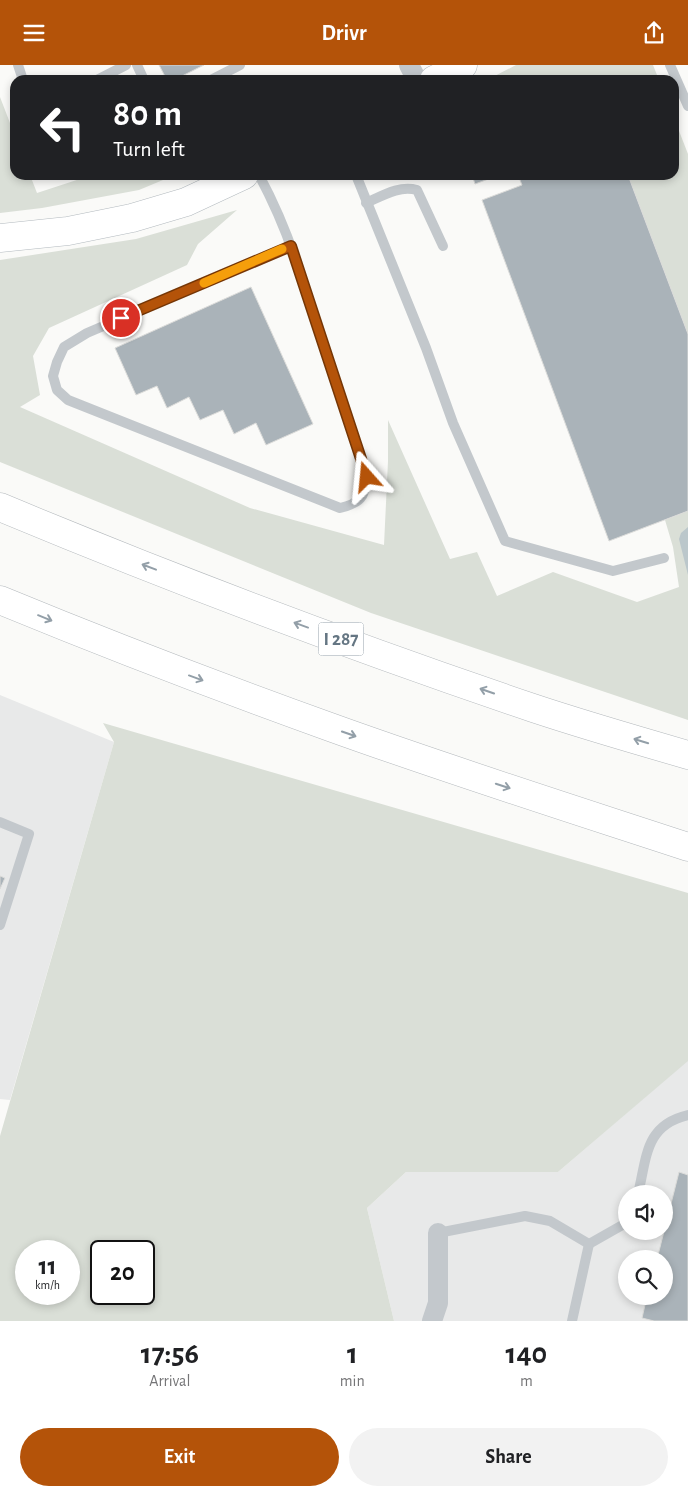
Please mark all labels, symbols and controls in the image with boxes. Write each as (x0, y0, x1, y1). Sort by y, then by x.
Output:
icon: menu (20, 19, 48, 47)
icon: share (640, 19, 668, 47)
text: Drivr (321, 22, 367, 44)
icon: left (30, 95, 95, 160)
text: 80 m (113, 97, 182, 132)
text: Turn left (113, 138, 185, 160)
pin (100, 297, 142, 339)
icon: arrive (107, 304, 135, 332)
position arrow (340, 450, 392, 502)
one-way arrow (142, 562, 157, 572)
one-way arrow (37, 614, 52, 624)
one-way arrow (294, 620, 309, 629)
road number: I 287 (318, 623, 364, 655)
one-way arrow (188, 674, 203, 683)
one-way arrow (479, 686, 495, 696)
one-way arrow (341, 730, 356, 739)
one-way arrow (634, 736, 650, 746)
one-way arrow (494, 782, 510, 791)
map controls (618, 1185, 673, 1305)
button: sound (618, 1185, 673, 1240)
speed limit sign: 20 (90, 1240, 155, 1305)
button: search (618, 1250, 673, 1305)
text: 11 (38, 1254, 57, 1279)
text: km/h (35, 1279, 60, 1291)
text: 17:56 (141, 1339, 199, 1369)
text: 1 (347, 1339, 358, 1369)
text: 140 (506, 1339, 547, 1369)
text: Arrival (149, 1373, 190, 1389)
text: min (340, 1373, 365, 1389)
text: m (520, 1373, 533, 1389)
button: Exit (20, 1428, 339, 1486)
button: Share (349, 1428, 668, 1486)

